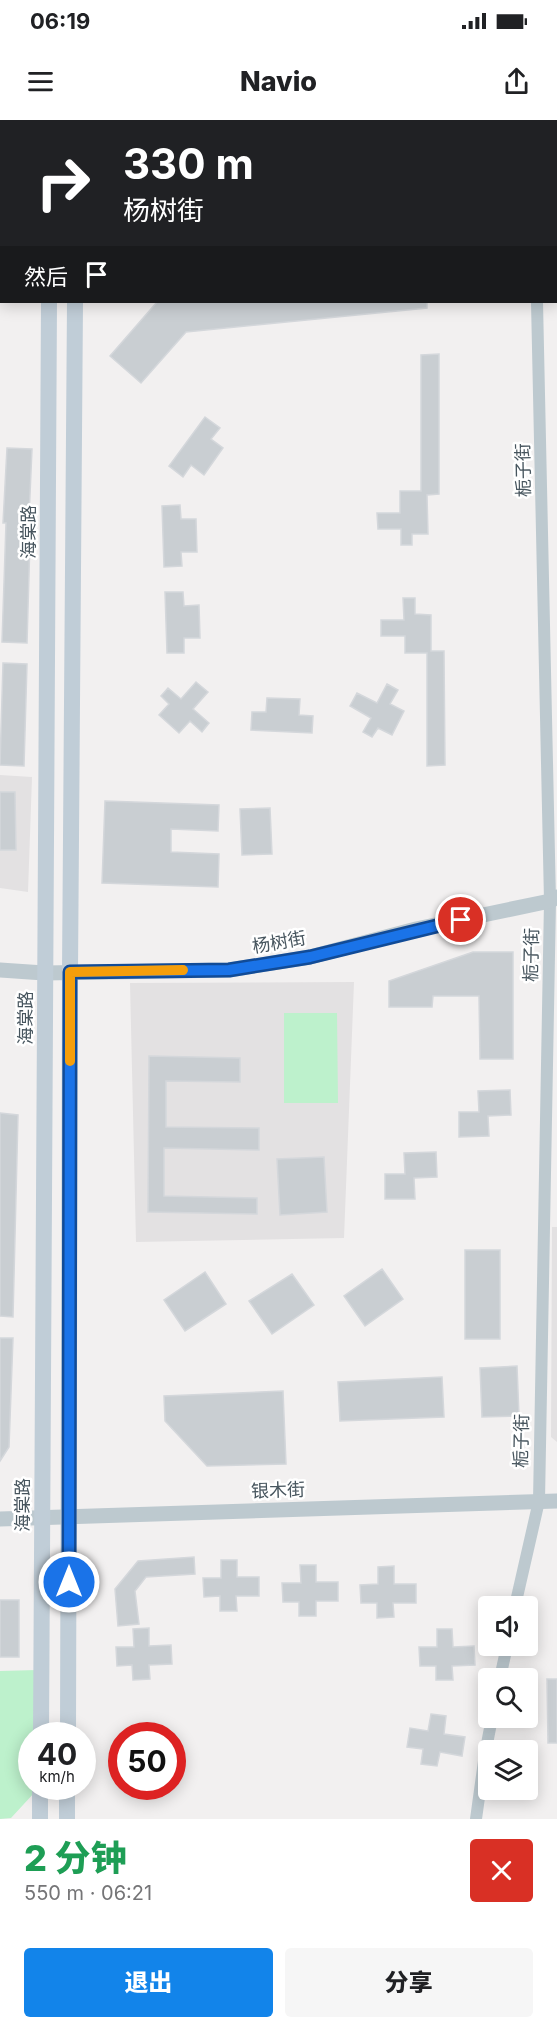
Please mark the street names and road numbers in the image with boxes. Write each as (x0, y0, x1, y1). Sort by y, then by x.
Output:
street label: 栀子街 (512, 443, 534, 497)
street label: 海棠路 (18, 505, 39, 559)
street label: 杨树街 (251, 927, 307, 957)
street label: 栀子街 (520, 928, 542, 982)
street label: 海棠路 (15, 991, 36, 1045)
street label: 栀子街 (510, 1414, 532, 1468)
street label: 海棠路 (12, 1478, 33, 1532)
street label: 银木街 (251, 1479, 305, 1501)

